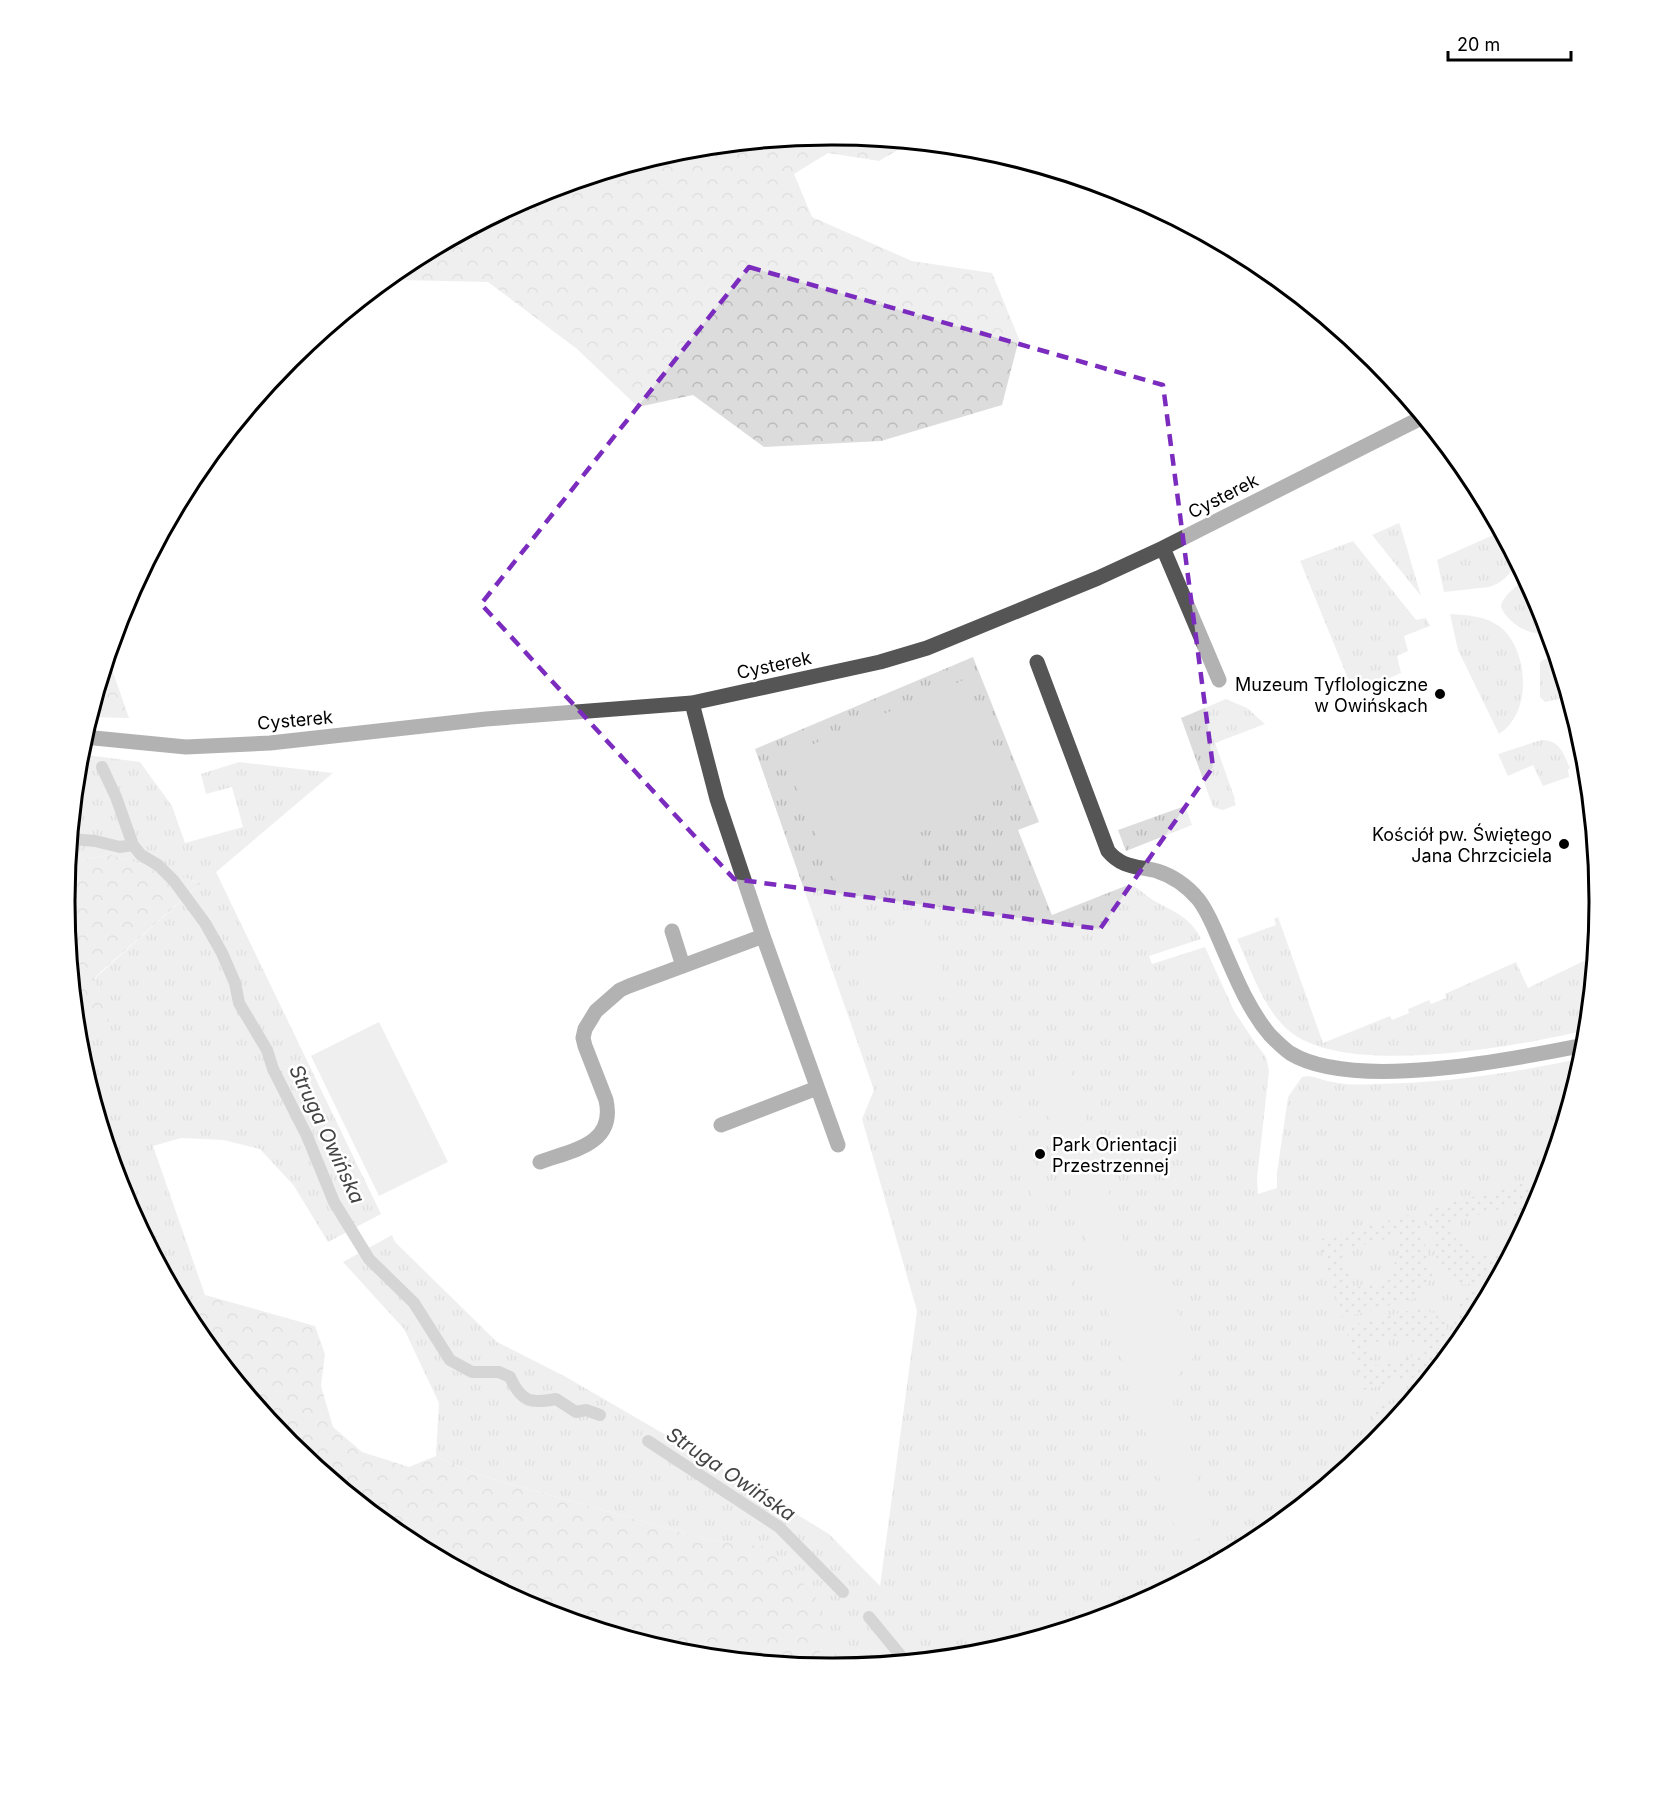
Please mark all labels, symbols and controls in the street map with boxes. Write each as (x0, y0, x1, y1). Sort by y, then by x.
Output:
scale bar (1448, 24, 1571, 62)
text: 20 m (1457, 34, 1500, 55)
street label: Cysterek (1184, 469, 1262, 523)
street label: Cysterek (735, 647, 813, 683)
place label: Muzeum Tyflologiczne w Owińskach (1235, 674, 1428, 716)
marker: Muzeum Tyflologiczne w Owińskach (1433, 687, 1447, 701)
street label: Cysterek (256, 706, 334, 734)
place label: Kościół pw. Świętego Jana Chrzciciela (1372, 823, 1552, 866)
marker: Kościół pw. Świętego Jana Chrzciciela (1557, 837, 1571, 851)
water label: Struga Owińska (284, 1061, 370, 1207)
place label: Park Orientacji Przestrzennej (1052, 1134, 1177, 1176)
marker: Park Orientacji Przestrzennej (1033, 1147, 1047, 1161)
water label: Struga Owińska (662, 1422, 800, 1526)

